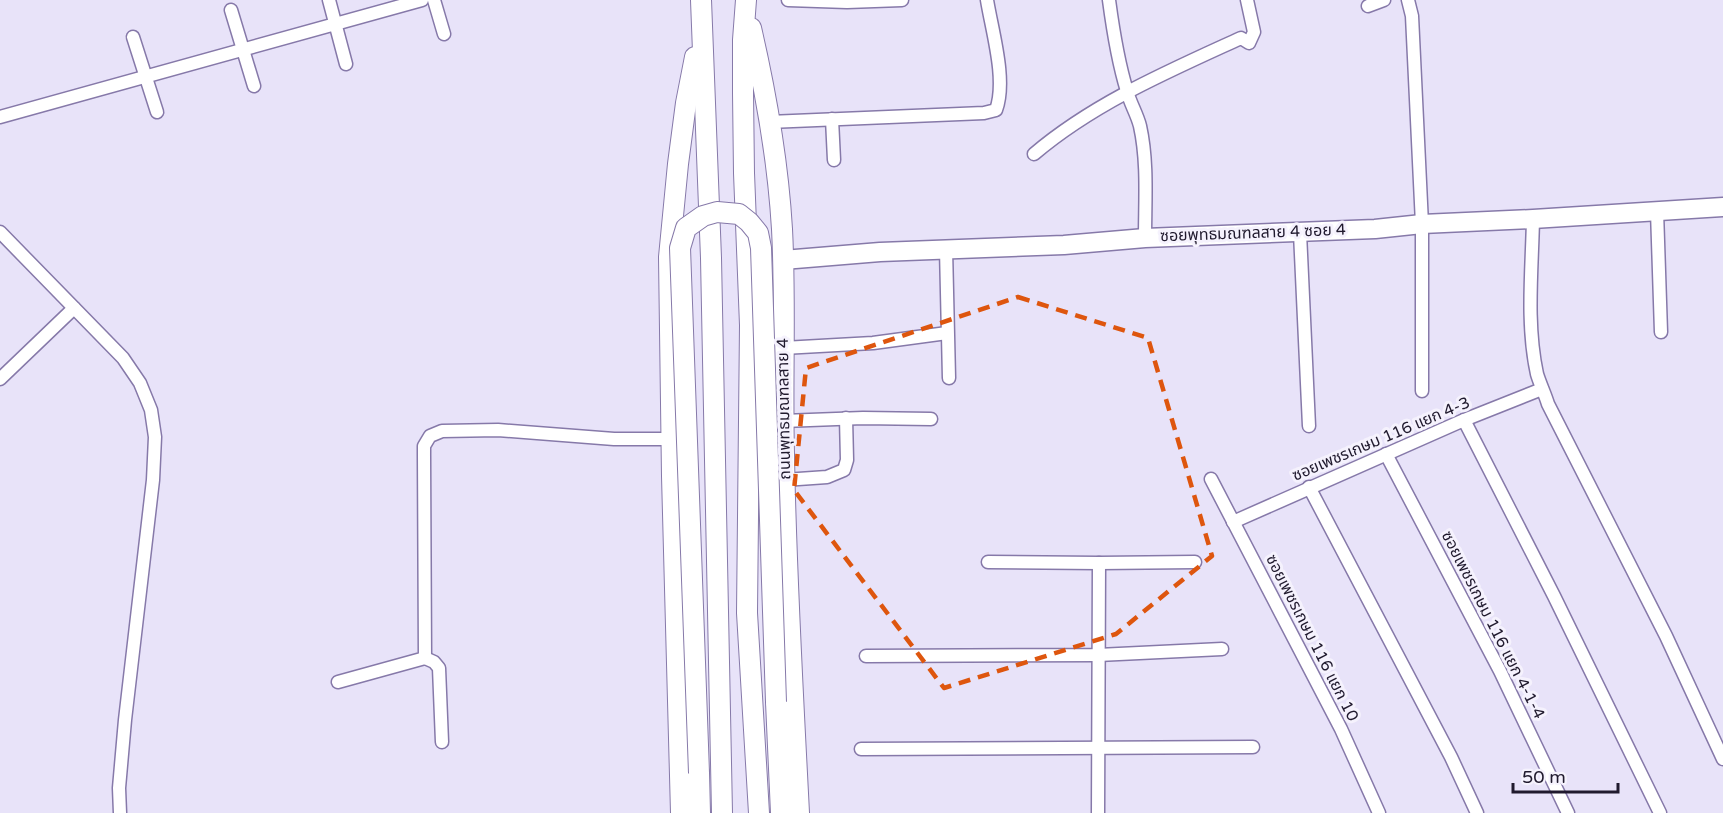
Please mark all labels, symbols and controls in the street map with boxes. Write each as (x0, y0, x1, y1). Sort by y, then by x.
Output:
street label: ซอยพุทธมณฑลสาย 4 ซอย 4 (1160, 220, 1346, 246)
street label: ถนนพุทธมณฑลสาย 4 (773, 338, 795, 480)
street label: ซอยเพชรเกษม 116 แยก 4-3 (1289, 392, 1473, 486)
street label: ซอยเพชรเกษม 116 แยก 4-1-4 (1437, 528, 1549, 722)
street label: ซอยเพชรเกษม 116 แยก 10 (1261, 551, 1363, 725)
scale bar (1513, 756, 1618, 794)
text: 50 m (1522, 766, 1566, 788)

